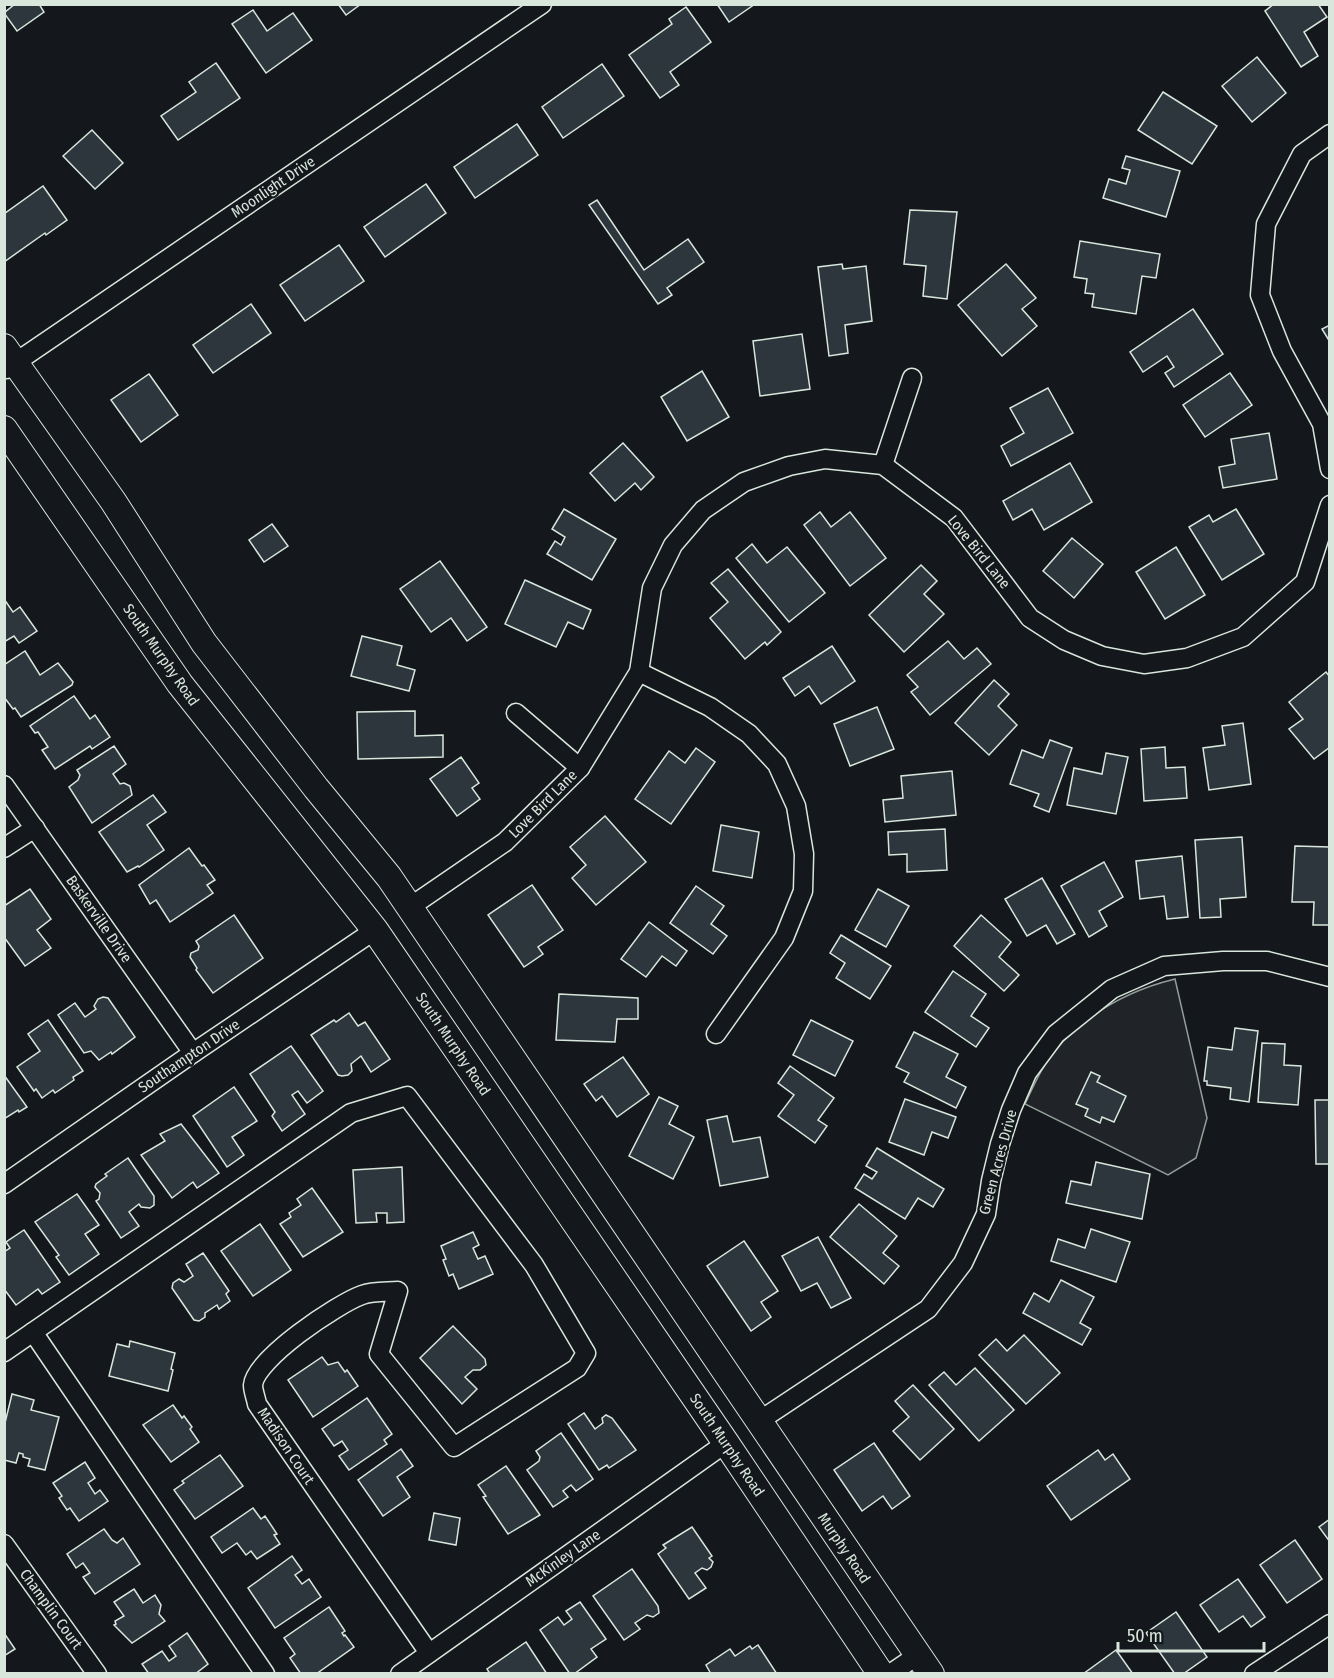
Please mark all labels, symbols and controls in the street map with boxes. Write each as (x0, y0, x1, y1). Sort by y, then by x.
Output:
street label: Moonlight Drive (228, 152, 318, 222)
street label: Love Bird Lane (944, 512, 1014, 592)
street label: South Murphy Road (119, 601, 203, 709)
street label: Love Bird Lane (505, 766, 581, 842)
street label: Baskerville Drive (62, 872, 136, 966)
street label: South Murphy Road (412, 989, 494, 1099)
street label: Southampton Drive (135, 1015, 243, 1097)
street label: Green Acres Drive (975, 1108, 1021, 1216)
street label: South Murphy Road (686, 1390, 768, 1500)
street label: Madison Court (254, 1404, 318, 1488)
street label: Murphy Road (814, 1509, 874, 1587)
street label: McKinley Lane (522, 1526, 604, 1590)
street label: Champlin Court (16, 1565, 86, 1653)
scale bar (1118, 1615, 1264, 1653)
text: 50 m (1127, 1625, 1163, 1647)

